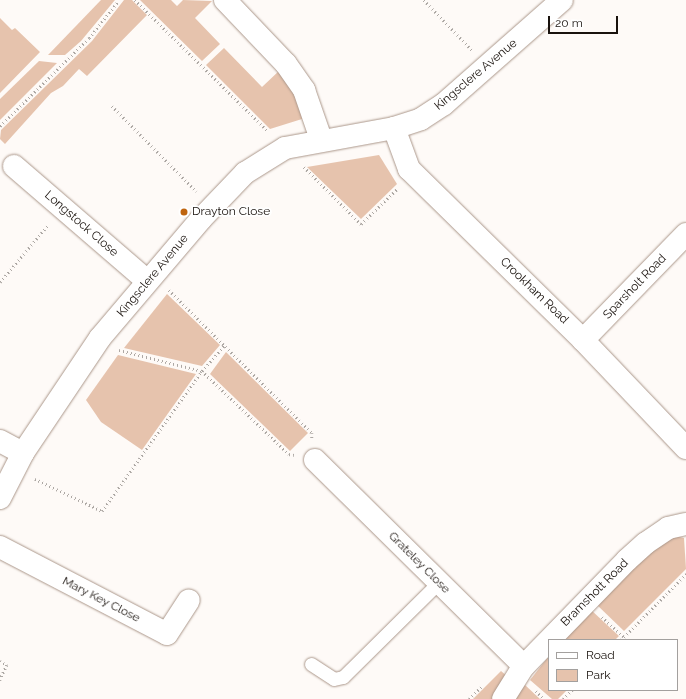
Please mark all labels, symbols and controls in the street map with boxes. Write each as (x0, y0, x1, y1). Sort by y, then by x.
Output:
scale bar (550, 8, 620, 34)
text: 20 m (555, 16, 583, 30)
street label: Kingsclere Avenue (432, 36, 520, 114)
street label: Longstock Close (41, 188, 121, 260)
place label: Drayton Close (192, 205, 270, 219)
marker: Drayton Close (179, 207, 189, 217)
street label: Kingsclere Avenue (114, 232, 192, 320)
street label: Sparsholt Road (600, 252, 670, 322)
street label: Crookham Road (497, 255, 571, 327)
street label: Grateley Close (385, 529, 453, 597)
street label: Bramshott Road (558, 556, 632, 630)
street label: Mary Key Close (59, 574, 143, 626)
legend (548, 639, 678, 691)
text: Road (586, 648, 615, 662)
text: Park (586, 668, 611, 682)

